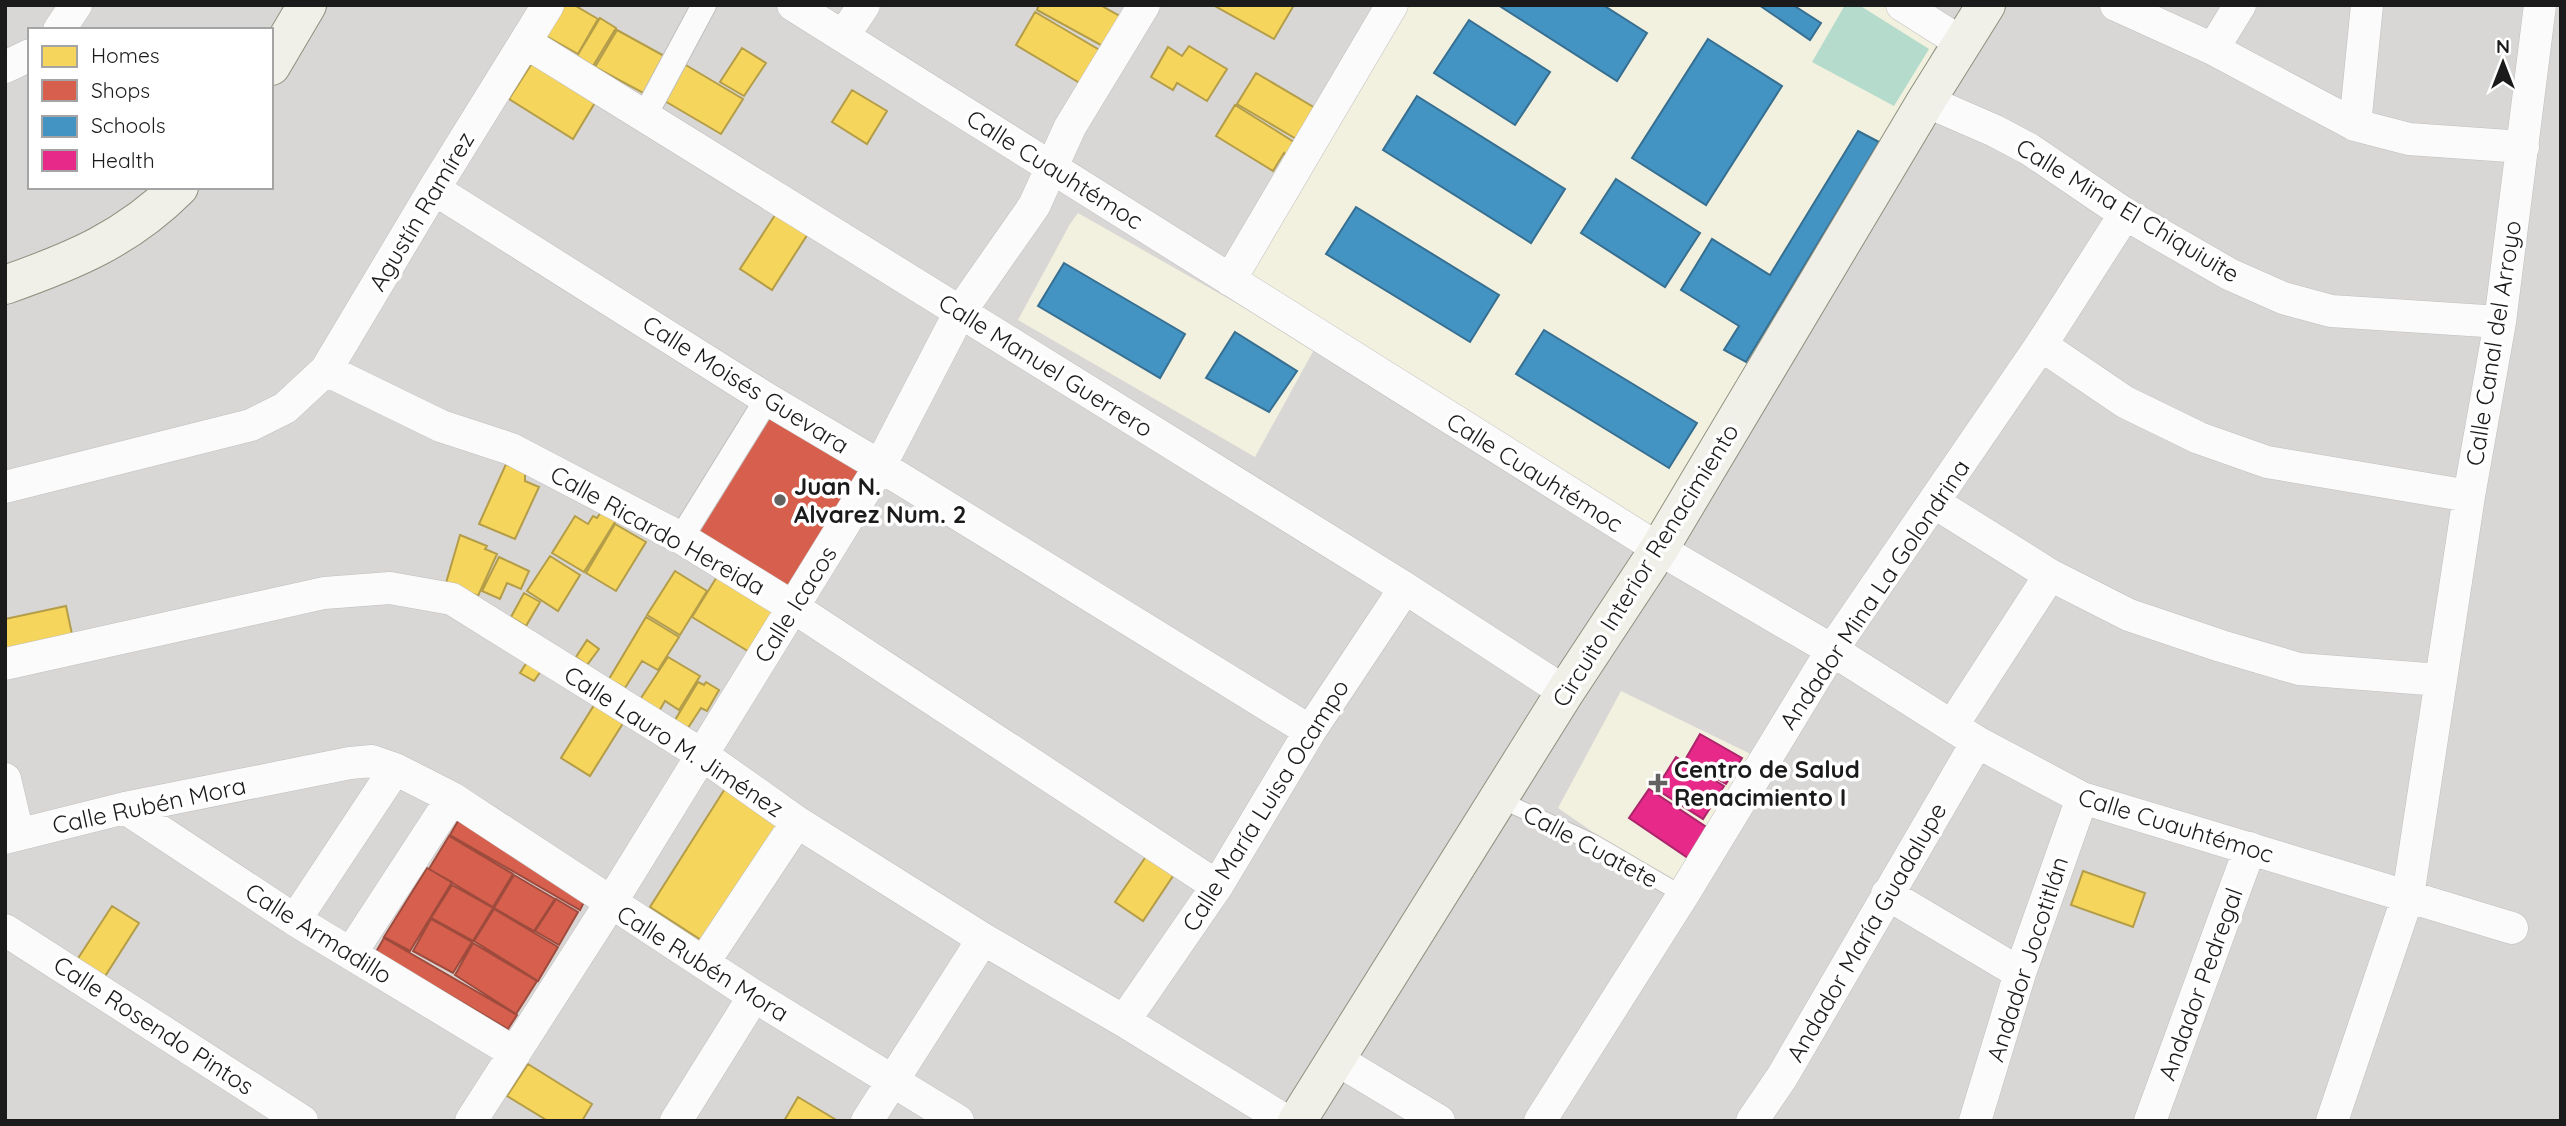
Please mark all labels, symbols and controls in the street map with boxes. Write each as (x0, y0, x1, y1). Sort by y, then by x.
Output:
legend (28, 28, 273, 189)
north arrow (2468, 28, 2538, 98)
text: N (2496, 34, 2510, 58)
text: Homes (91, 42, 160, 68)
text: Shops (91, 77, 150, 103)
street label: Calle Cuauhtémoc (961, 103, 1149, 235)
text: Schools (91, 112, 166, 138)
street label: Agustín Ramírez (362, 126, 480, 296)
street label: Calle Mina El Chiquiuite (2011, 131, 2245, 289)
text: Health (91, 147, 155, 173)
street label: Calle Canal del Arroyo (2459, 218, 2527, 468)
street label: Calle Manuel Guerrero (933, 287, 1159, 443)
street label: Calle Moisés Guevara (637, 308, 855, 460)
street label: Calle Cuauhtémoc (1441, 406, 1629, 538)
street label: Circuito Interior Renacimiento (1545, 418, 1745, 712)
street label: Andador Mina La Golondrina (1772, 453, 1976, 735)
street label: Calle Ricardo Hereida (545, 458, 771, 602)
place label: Juan N. Alvarez Num. 2 (794, 471, 966, 529)
marker: Juan N. Alvarez Num. 2 (772, 492, 788, 508)
street label: Calle Icacos (747, 540, 843, 668)
street label: Calle Lauro M. Jiménez (559, 659, 789, 823)
street label: Calle María Luisa Ocampo (1175, 673, 1355, 937)
place label: Centro de Salud Renacimiento I (1674, 754, 1860, 812)
street label: Calle Rubén Mora (50, 770, 248, 840)
marker: Centro de Salud Renacimiento I (1648, 773, 1668, 793)
street label: Calle Cuauhtémoc (2075, 781, 2277, 869)
street label: Andador María Guadalupe (1779, 797, 1953, 1067)
street label: Calle Cuatete (1519, 798, 1663, 894)
street label: Andador Jocotitlán (1980, 853, 2074, 1065)
street label: Calle Armadillo (240, 876, 398, 990)
street label: Andador Pedregal (2151, 884, 2249, 1084)
street label: Calle Rubén Mora (612, 898, 794, 1028)
street label: Calle Rosendo Pintos (48, 949, 260, 1101)

